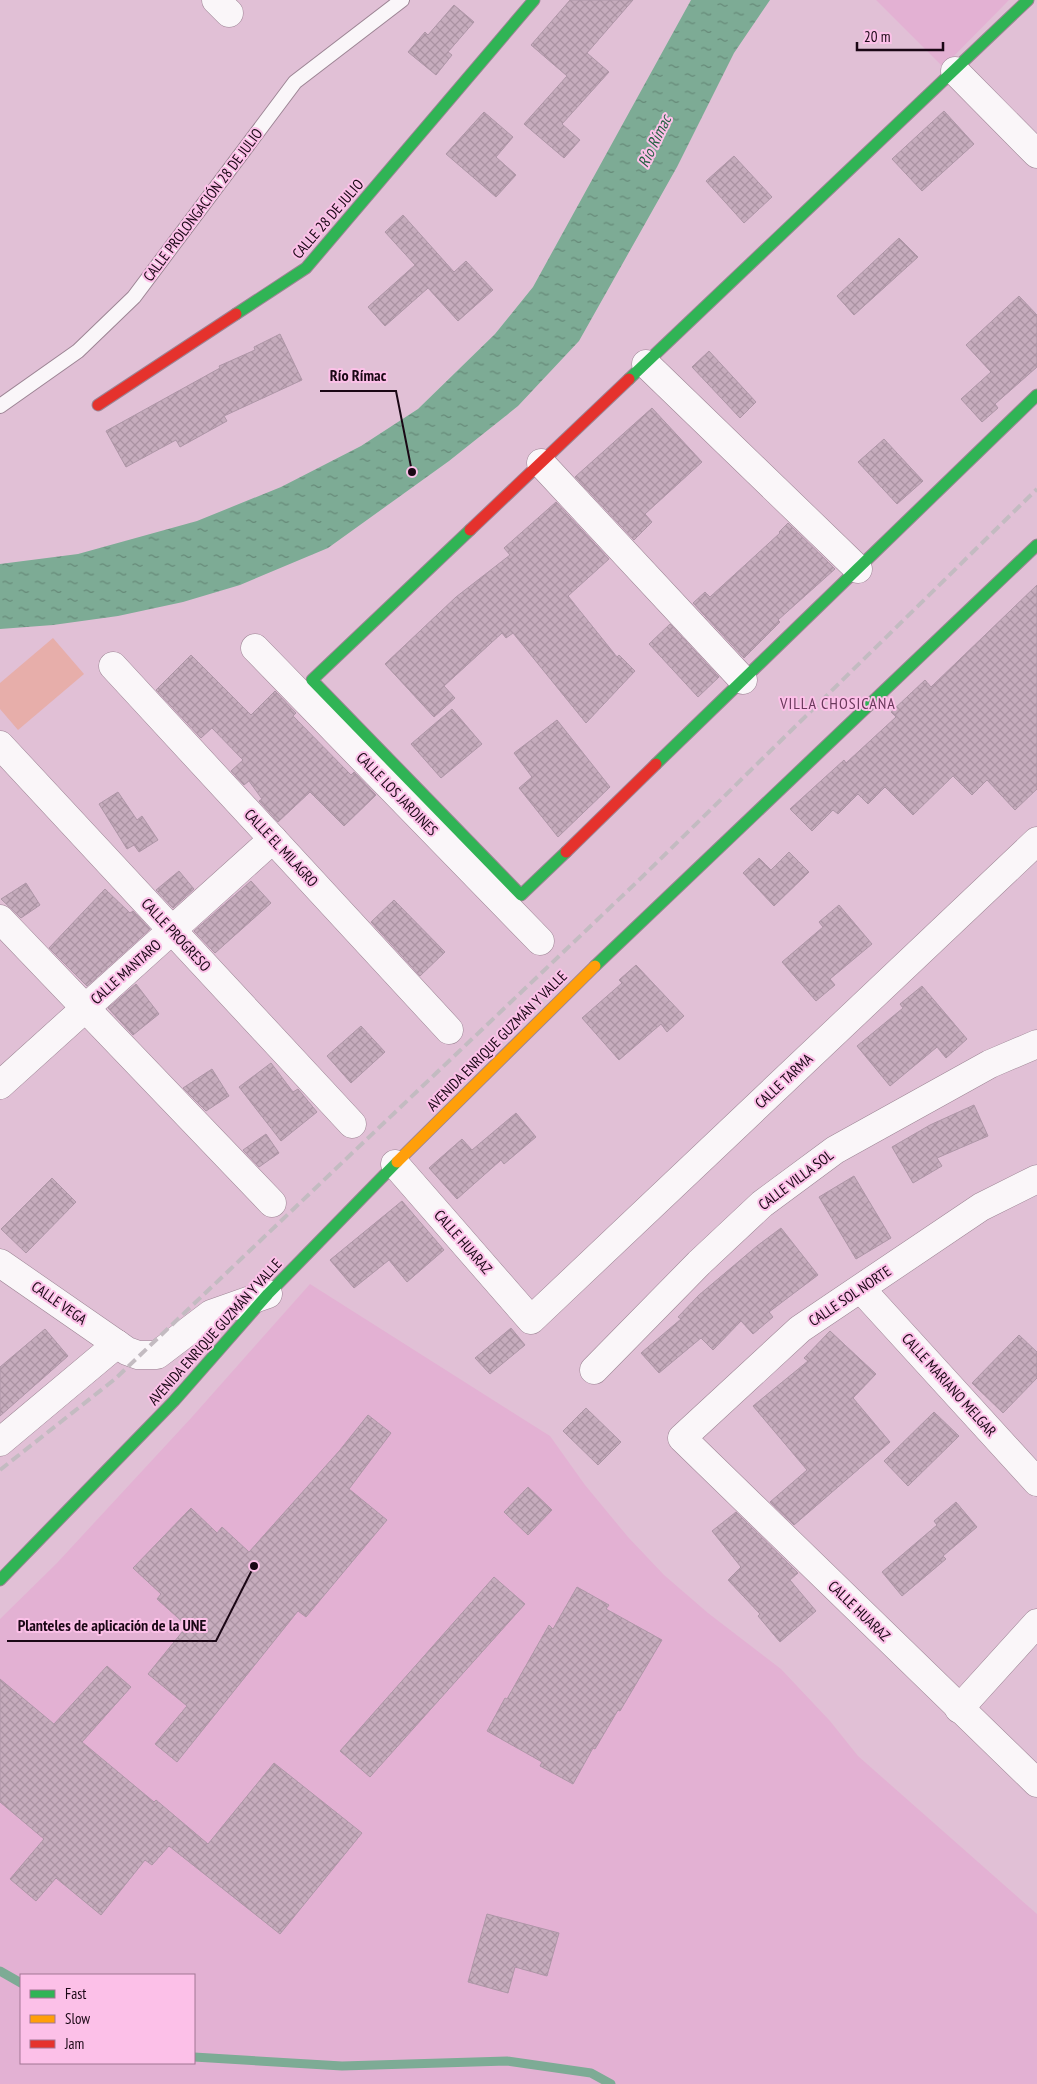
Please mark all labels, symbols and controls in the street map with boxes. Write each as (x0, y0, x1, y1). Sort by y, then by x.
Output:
scale bar (857, 20, 943, 52)
text: 20 m (864, 27, 890, 46)
water label: Río Rímac (633, 110, 676, 170)
street label: CALLE PROLONGACIÓN 28 DE JULIO (139, 124, 266, 285)
street label: CALLE 28 DE JULIO (288, 175, 367, 262)
callout: Río Rímac (320, 360, 396, 391)
text: Río Rímac (330, 365, 387, 385)
district label: VILLA CHOSICANA (779, 693, 896, 713)
street label: CALLE LOS JARDINES (353, 748, 442, 839)
street label: CALLE EL MILAGRO (240, 805, 322, 891)
street label: CALLE PROGRESO (138, 894, 215, 975)
street label: CALLE MANTARO (86, 935, 165, 1008)
street label: AVENIDA ENRIQUE GUZMÁN Y VALLE (423, 967, 571, 1115)
street label: CALLE TARMA (751, 1048, 817, 1112)
street label: CALLE VILLA SOL (754, 1145, 838, 1214)
street label: CALLE HUARAZ (430, 1206, 497, 1278)
street label: AVENIDA ENRIQUE GUZMÁN Y VALLE (144, 1254, 285, 1409)
street label: CALLE SOL NORTE (805, 1261, 894, 1330)
street label: CALLE VEGA (28, 1277, 91, 1329)
street label: CALLE MARIANO MELGAR (898, 1329, 1001, 1440)
street label: CALLE HUARAZ (824, 1576, 895, 1645)
callout: Planteles de aplicación de la UNE (7, 1610, 216, 1641)
text: Planteles de aplicación de la UNE (18, 1615, 206, 1635)
legend (20, 1974, 195, 2064)
text: Fast (65, 1984, 86, 2003)
text: Slow (65, 2009, 90, 2028)
text: Jam (64, 2034, 84, 2053)

